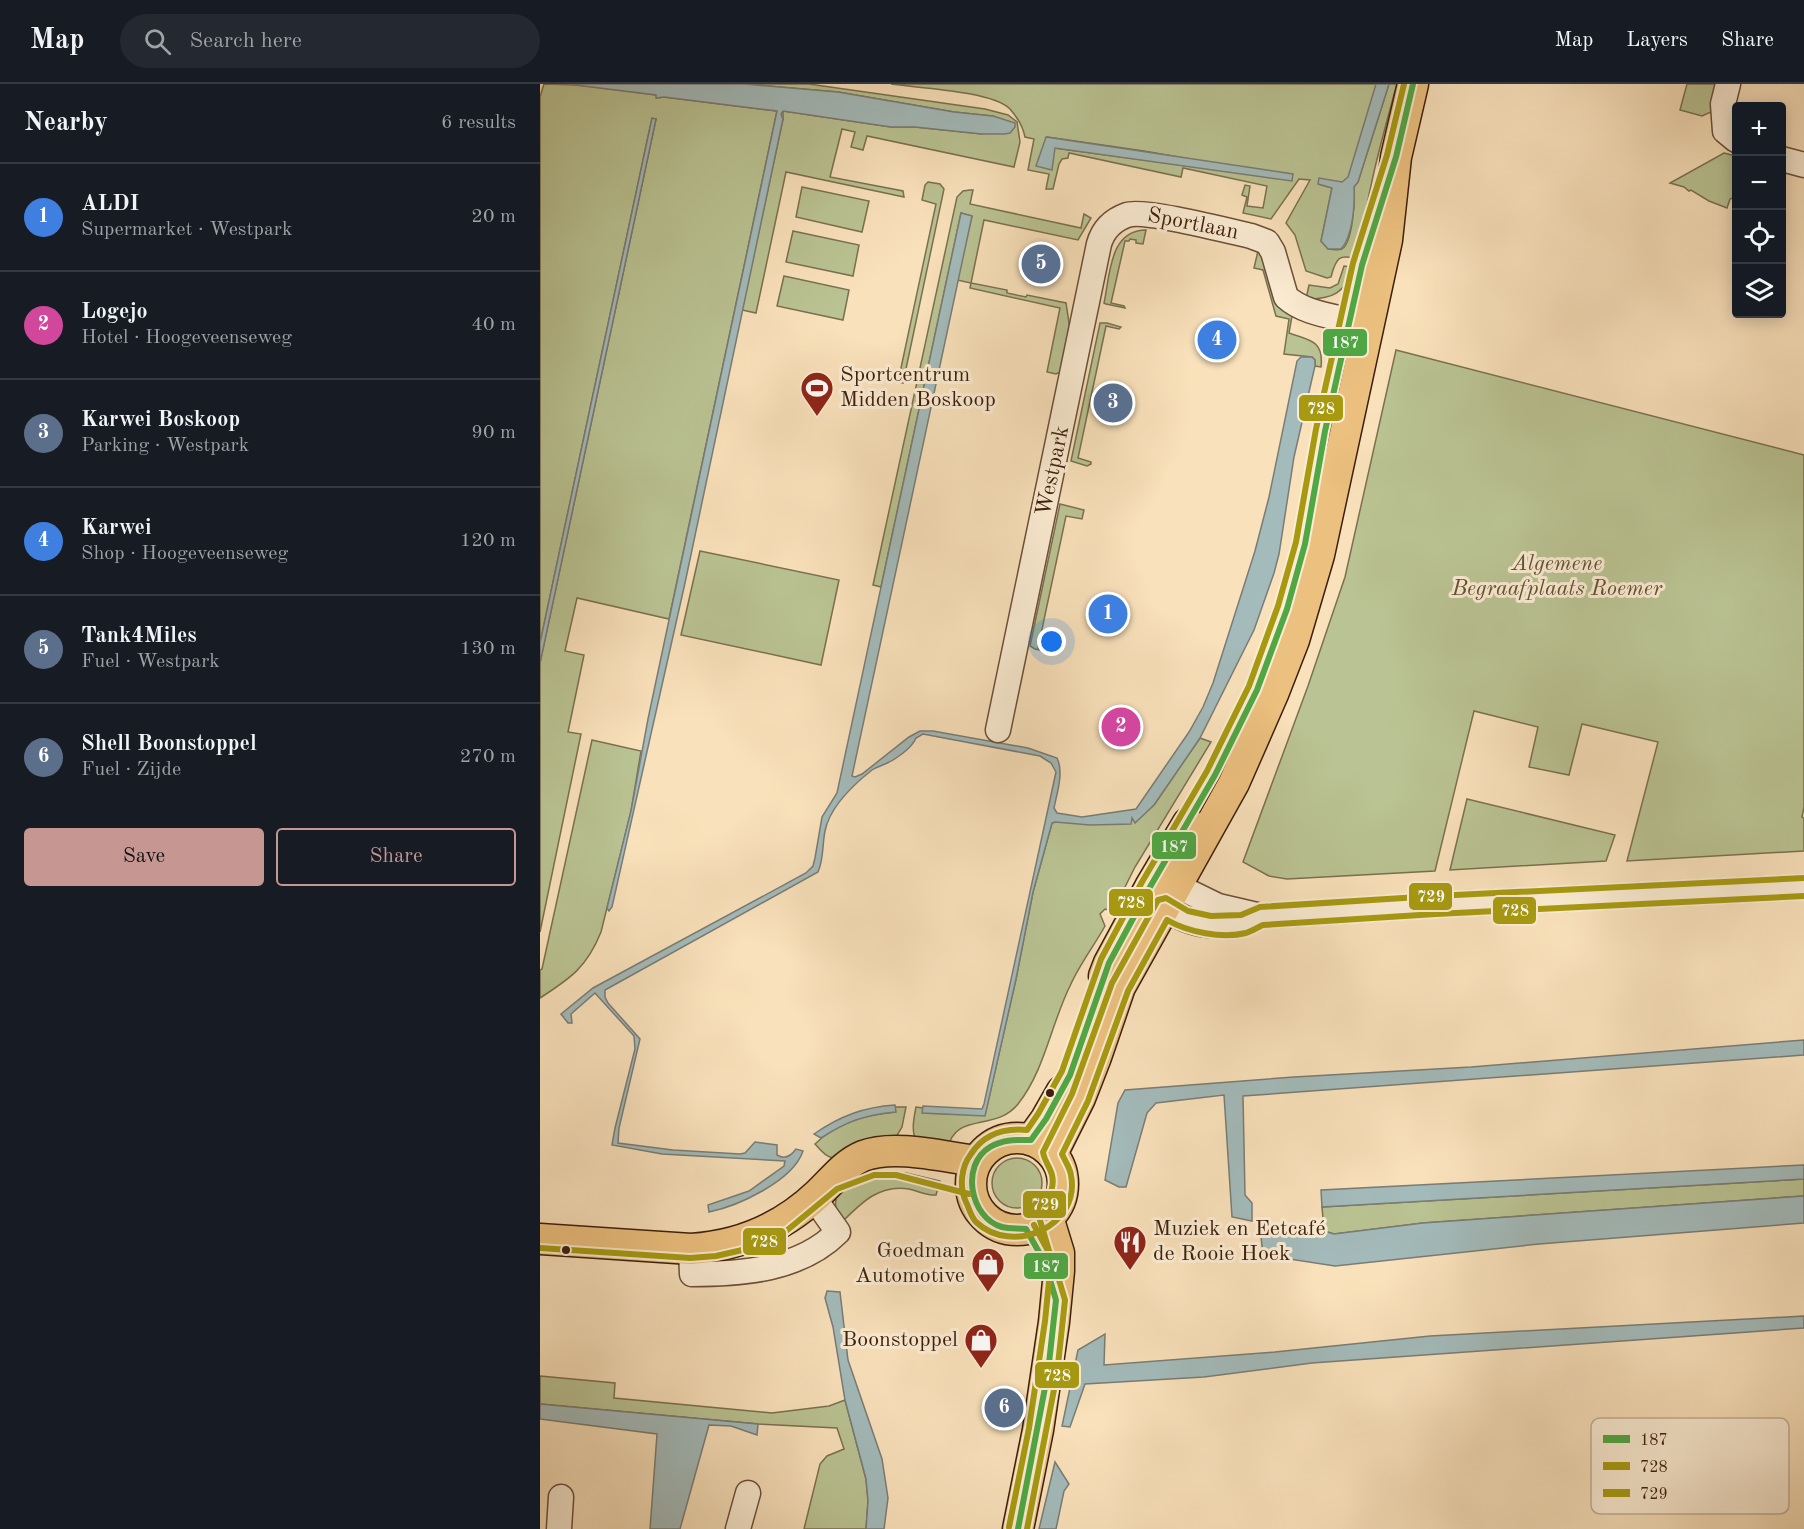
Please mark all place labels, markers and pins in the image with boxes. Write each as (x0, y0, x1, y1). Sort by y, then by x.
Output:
pin: 5 (1022, 242, 1060, 286)
pin: 4 (1198, 318, 1236, 362)
place label: Sportcentrum Midden Boskoop (840, 364, 996, 411)
sports icon: Sportcentrum Midden Boskoop (799, 370, 835, 417)
pin: 3 (1094, 380, 1132, 426)
pin: 1 (1088, 592, 1128, 636)
pin: 2 (1102, 704, 1140, 750)
unlabelled marker (1044, 1087, 1056, 1099)
place label: Muziek en Eetcafé de Rooie Hoek (1153, 1218, 1326, 1265)
restaurant icon: Muziek en Eetcafé de Rooie Hoek (1112, 1224, 1148, 1271)
place label: Goedman Automotive (855, 1240, 965, 1287)
unlabelled marker (560, 1244, 572, 1256)
shop icon: Goedman Automotive (970, 1246, 1006, 1293)
shop icon: Boonstoppel (963, 1322, 999, 1369)
place label: Boonstoppel (842, 1329, 958, 1351)
pin: 6 (984, 1386, 1024, 1430)

